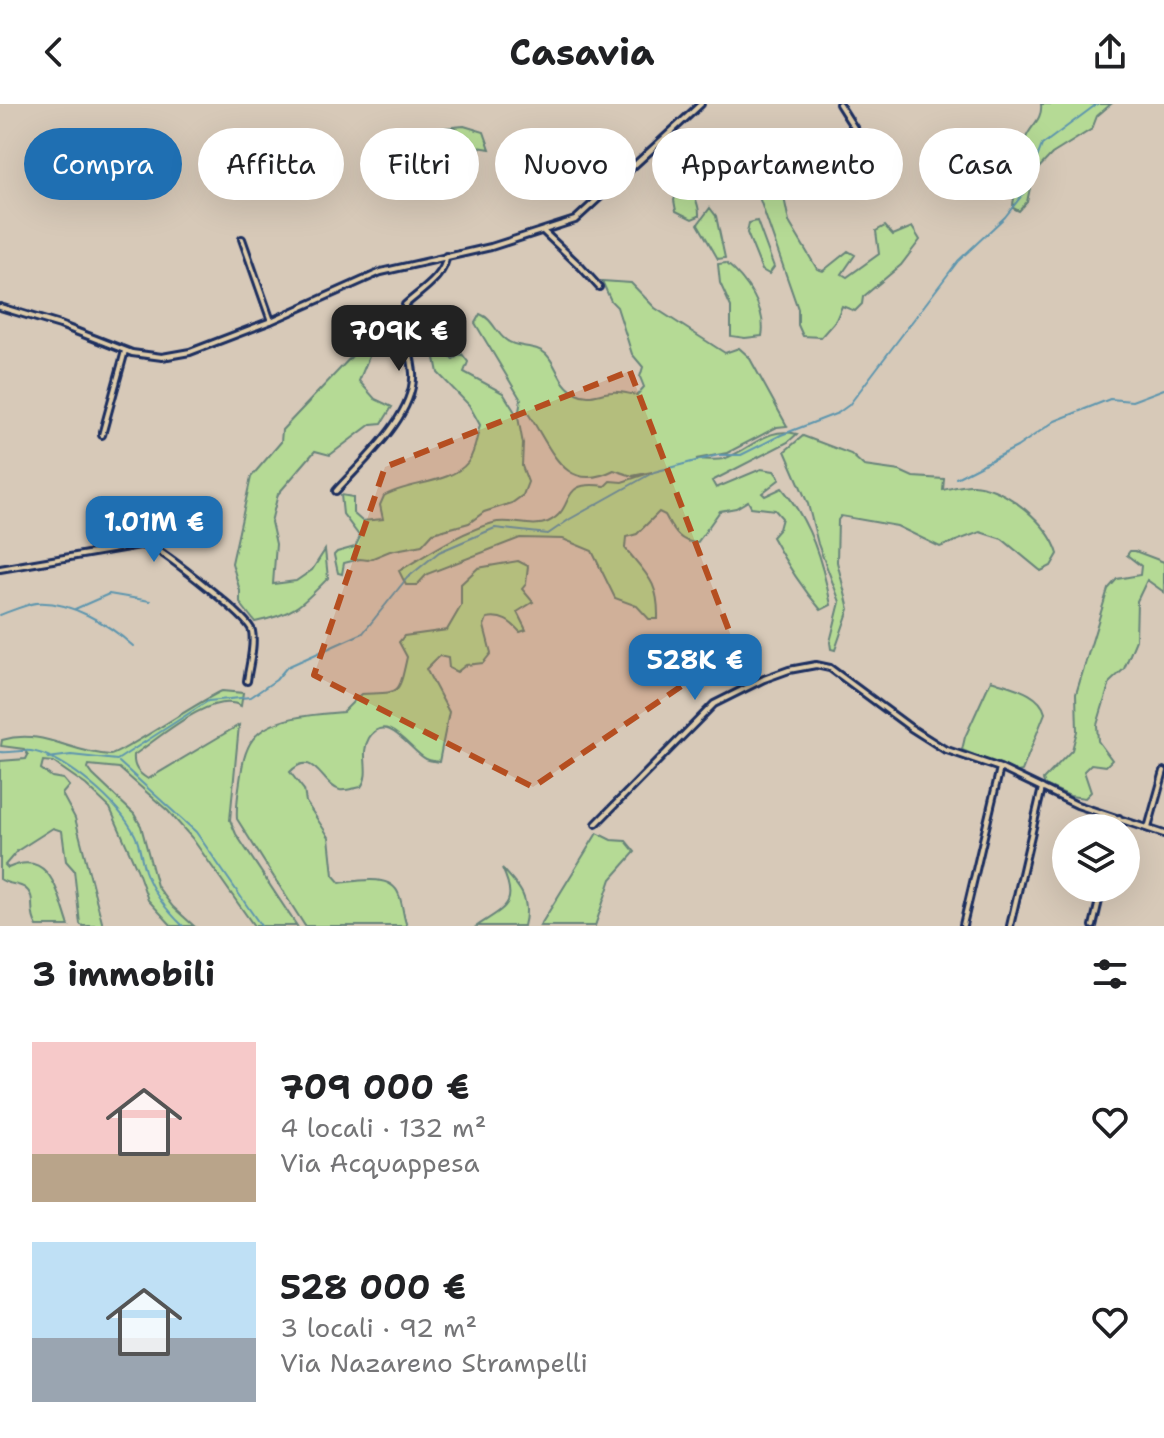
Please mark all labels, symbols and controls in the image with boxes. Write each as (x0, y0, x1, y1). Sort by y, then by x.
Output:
text: Casavia (509, 28, 655, 77)
icon: back (32, 30, 76, 74)
icon: share (1088, 30, 1132, 74)
chip: Compra (24, 128, 182, 200)
chip: Affitta (198, 128, 344, 200)
chip: Filtri (360, 128, 479, 200)
chip: Nuovo (495, 128, 636, 200)
chip: Appartamento (652, 128, 903, 200)
chip: Casa (919, 128, 1040, 200)
pin: 709K € (334, 305, 464, 373)
text: 709K € (349, 313, 449, 348)
pin: 1.01M € (80, 496, 228, 564)
text: 1.01M € (104, 504, 204, 539)
pin: 528K € (630, 634, 760, 702)
text: 528K € (647, 642, 743, 677)
map controls (1052, 814, 1140, 902)
button: layers (1052, 814, 1140, 902)
text: 3 immobili (32, 951, 215, 997)
icon: filters (1088, 952, 1132, 996)
text: 709 000 € (280, 1064, 469, 1110)
icon: home (96, 1074, 192, 1170)
icon: heart (1088, 1100, 1132, 1144)
text: 4 locali · 132 m² (280, 1110, 486, 1145)
text: Via Acquappesa (280, 1145, 480, 1180)
text: 528 000 € (280, 1264, 466, 1310)
icon: home (96, 1274, 192, 1370)
icon: heart (1088, 1300, 1132, 1344)
text: 3 locali · 92 m² (280, 1310, 477, 1345)
text: Via Nazareno Strampelli (280, 1345, 588, 1380)

